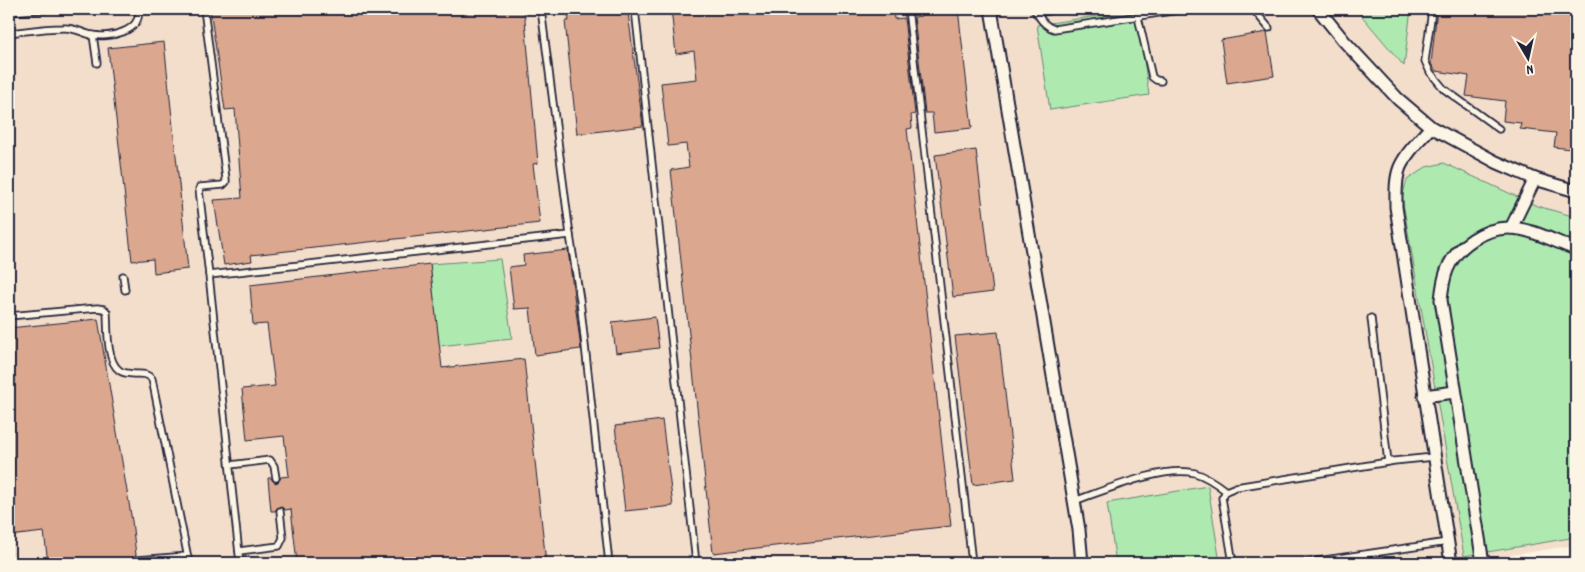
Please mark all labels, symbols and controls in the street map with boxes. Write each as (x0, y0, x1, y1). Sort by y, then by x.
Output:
north arrow (1502, 32, 1552, 82)
text: N (1525, 58, 1535, 79)

